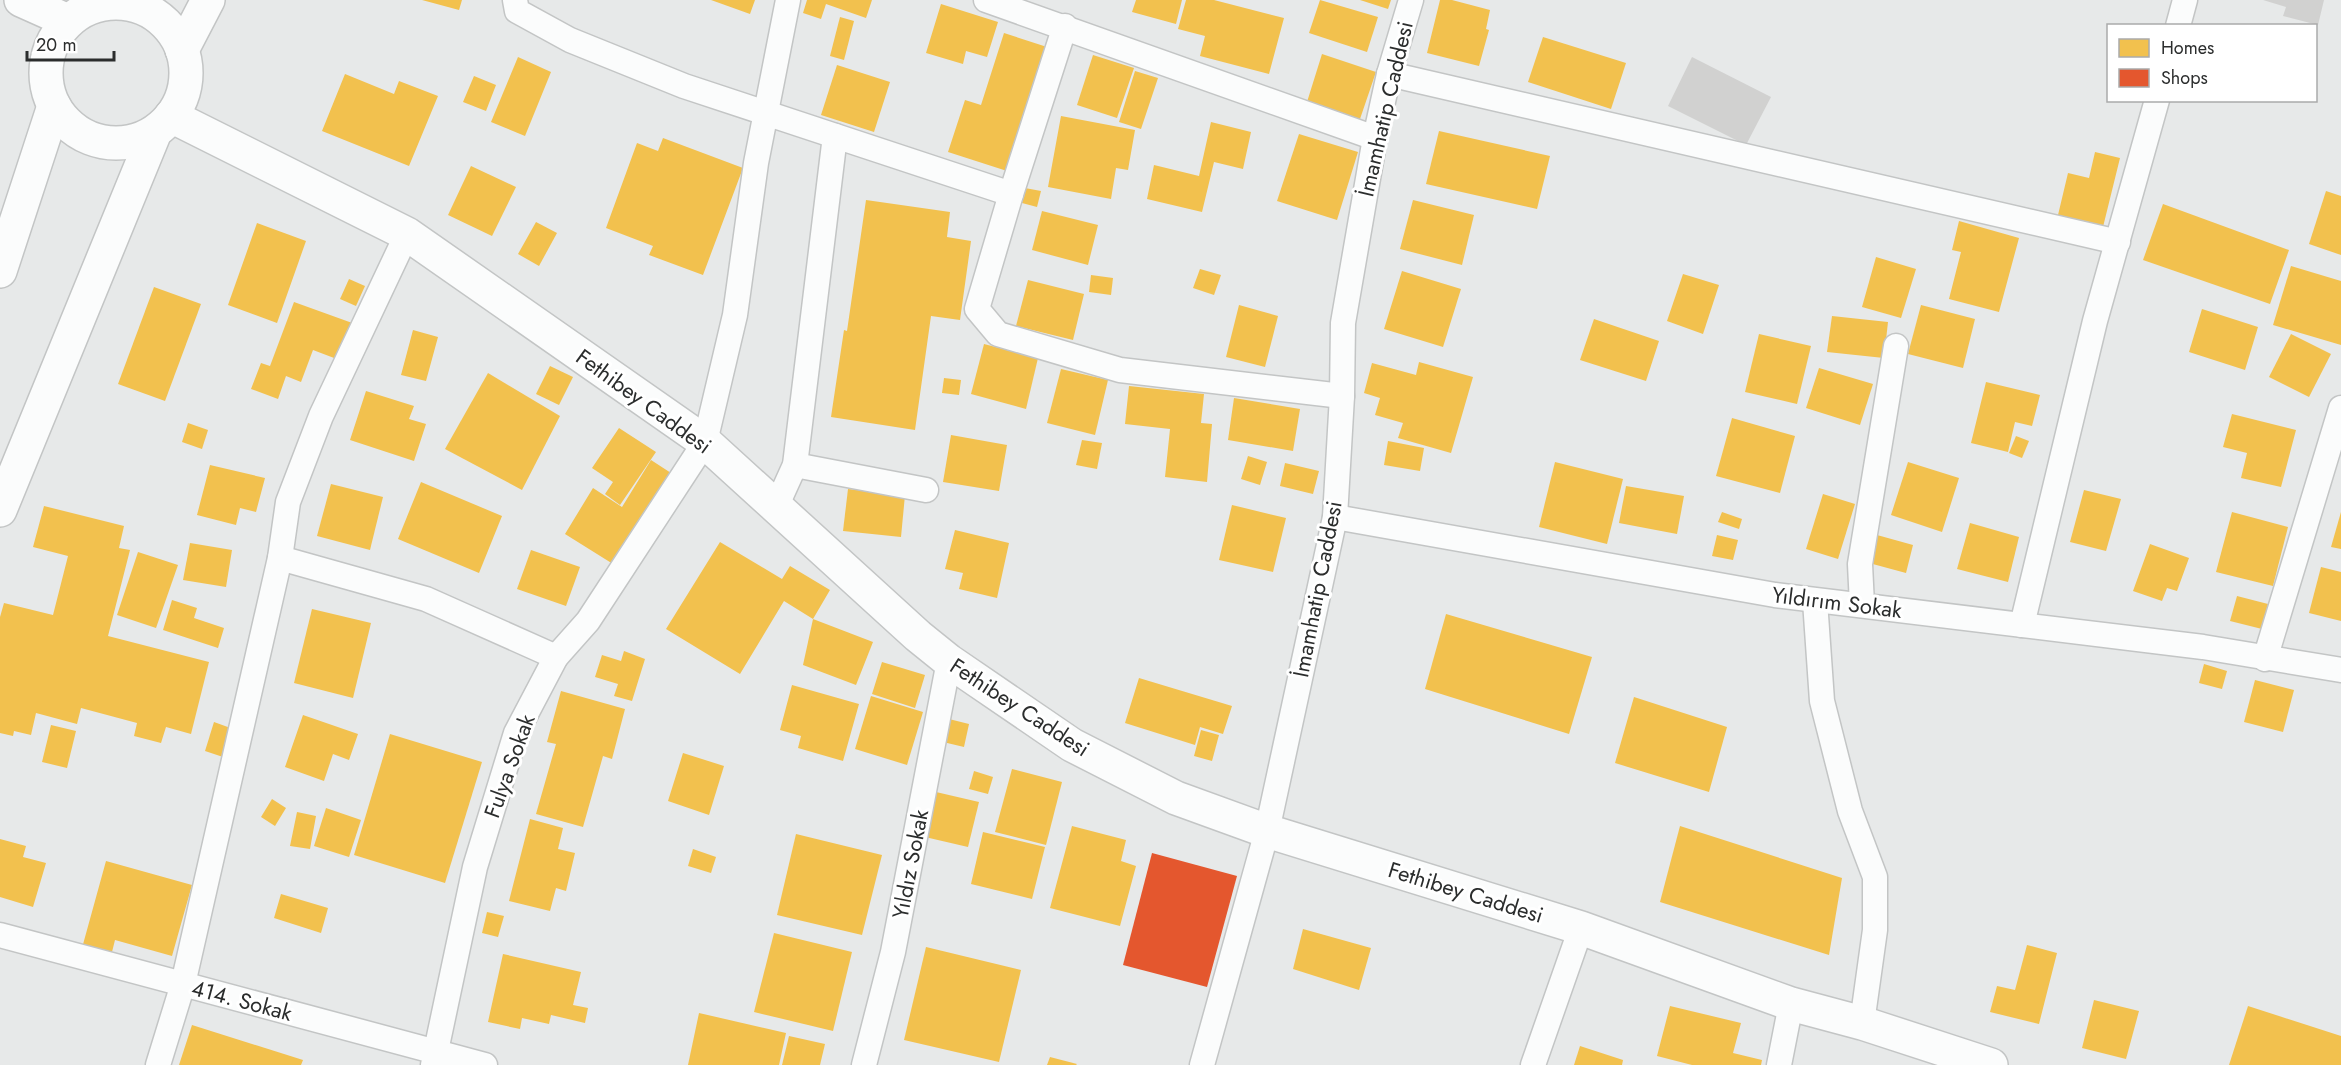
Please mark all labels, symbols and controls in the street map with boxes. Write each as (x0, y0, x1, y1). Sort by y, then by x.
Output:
street label: İmamhatip Caddesi (1349, 18, 1421, 200)
scale bar (27, 24, 114, 62)
legend (2107, 24, 2317, 102)
text: 20 m (36, 32, 76, 58)
text: Homes (2161, 35, 2214, 61)
text: Shops (2161, 65, 2208, 91)
street label: Fethibey Caddesi (570, 341, 718, 461)
street label: İmamhatip Caddesi (1284, 498, 1350, 680)
street label: Yıldırım Sokak (1770, 578, 1904, 626)
street label: Fethibey Caddesi (944, 650, 1096, 764)
street label: Fulya Sokak (475, 709, 543, 822)
street label: Yıldız Sokak (884, 806, 936, 921)
street label: Fethibey Caddesi (1384, 853, 1548, 931)
street label: 414. Sokak (188, 971, 296, 1029)

